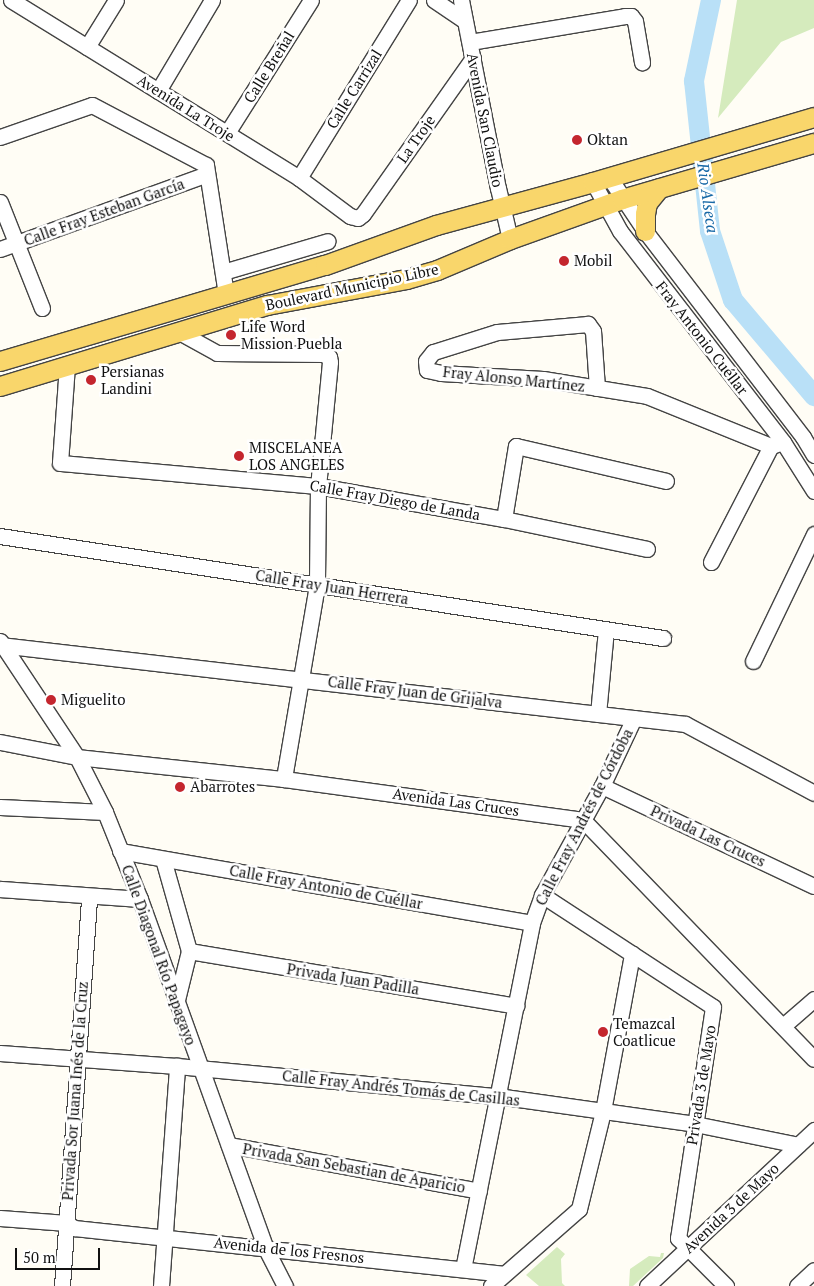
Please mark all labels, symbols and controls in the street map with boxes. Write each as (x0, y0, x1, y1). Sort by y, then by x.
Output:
street label: Calle Breñal (240, 28, 298, 106)
street label: Calle Carrizal (322, 46, 386, 132)
street label: Avenida San Claudio (463, 51, 507, 189)
street label: Avenida La Troje (134, 71, 238, 145)
street label: La Troje (393, 112, 439, 166)
place label: Oktan (587, 131, 628, 149)
marker: Oktan (571, 134, 583, 146)
water label: Rio Alseca (694, 161, 722, 235)
street label: Calle Fray Esteban García (21, 175, 187, 249)
place label: Mobil (574, 252, 613, 270)
marker: Mobil (558, 255, 570, 267)
street label: Boulevard Municipio Libre (264, 260, 440, 314)
street label: Fray Antonio Cuéllar (652, 278, 752, 398)
place label: Life Word Mission Puebla (241, 317, 342, 352)
marker: Life Word Mission Puebla (225, 329, 237, 341)
place label: Persianas Landini (101, 362, 164, 397)
street label: Fray Alonso Martínez (442, 363, 586, 395)
marker: Persianas Landini (85, 374, 97, 386)
place label: MISCELANEA LOS ANGELES (249, 438, 345, 473)
marker: MISCELANEA LOS ANGELES (233, 450, 245, 462)
street label: Calle Fray Diego de Landa (308, 476, 482, 524)
street label: Calle Fray Juan Herrera (254, 566, 410, 608)
street label: Calle Fray Juan de Grijalva (327, 672, 503, 712)
place label: Miguelito (61, 691, 125, 709)
marker: Miguelito (45, 694, 57, 706)
street label: Calle Fray Andrés de Córdoba (531, 725, 637, 909)
place label: Abarrotes (190, 778, 255, 796)
marker: Abarrotes (174, 781, 186, 793)
street label: Avenida Las Cruces (391, 784, 521, 820)
street label: Privada Las Cruces (648, 802, 768, 870)
street label: Calle Fray Antonio de Cuéllar (228, 861, 424, 913)
street label: Calle Diagonal Río Papagayo (118, 862, 200, 1048)
street label: Privada Juan Padilla (286, 960, 420, 998)
street label: Privada Sor Juana Inés de la Cruz (58, 981, 92, 1201)
place label: Temazcal Coatlicue (613, 1014, 676, 1049)
street label: Privada 3 de Mayo (683, 1024, 719, 1146)
marker: Temazcal Coatlicue (597, 1026, 609, 1038)
street label: Calle Fray Andrés Tomás de Casillas (281, 1067, 521, 1109)
street label: Privada San Sebastian de Aparicio (241, 1140, 467, 1196)
street label: Avenida 3 de Mayo (679, 1159, 783, 1257)
street label: Avenida de los Fresnos (213, 1233, 365, 1267)
scale bar (18, 1238, 102, 1270)
text: 50 m (23, 1247, 56, 1267)

